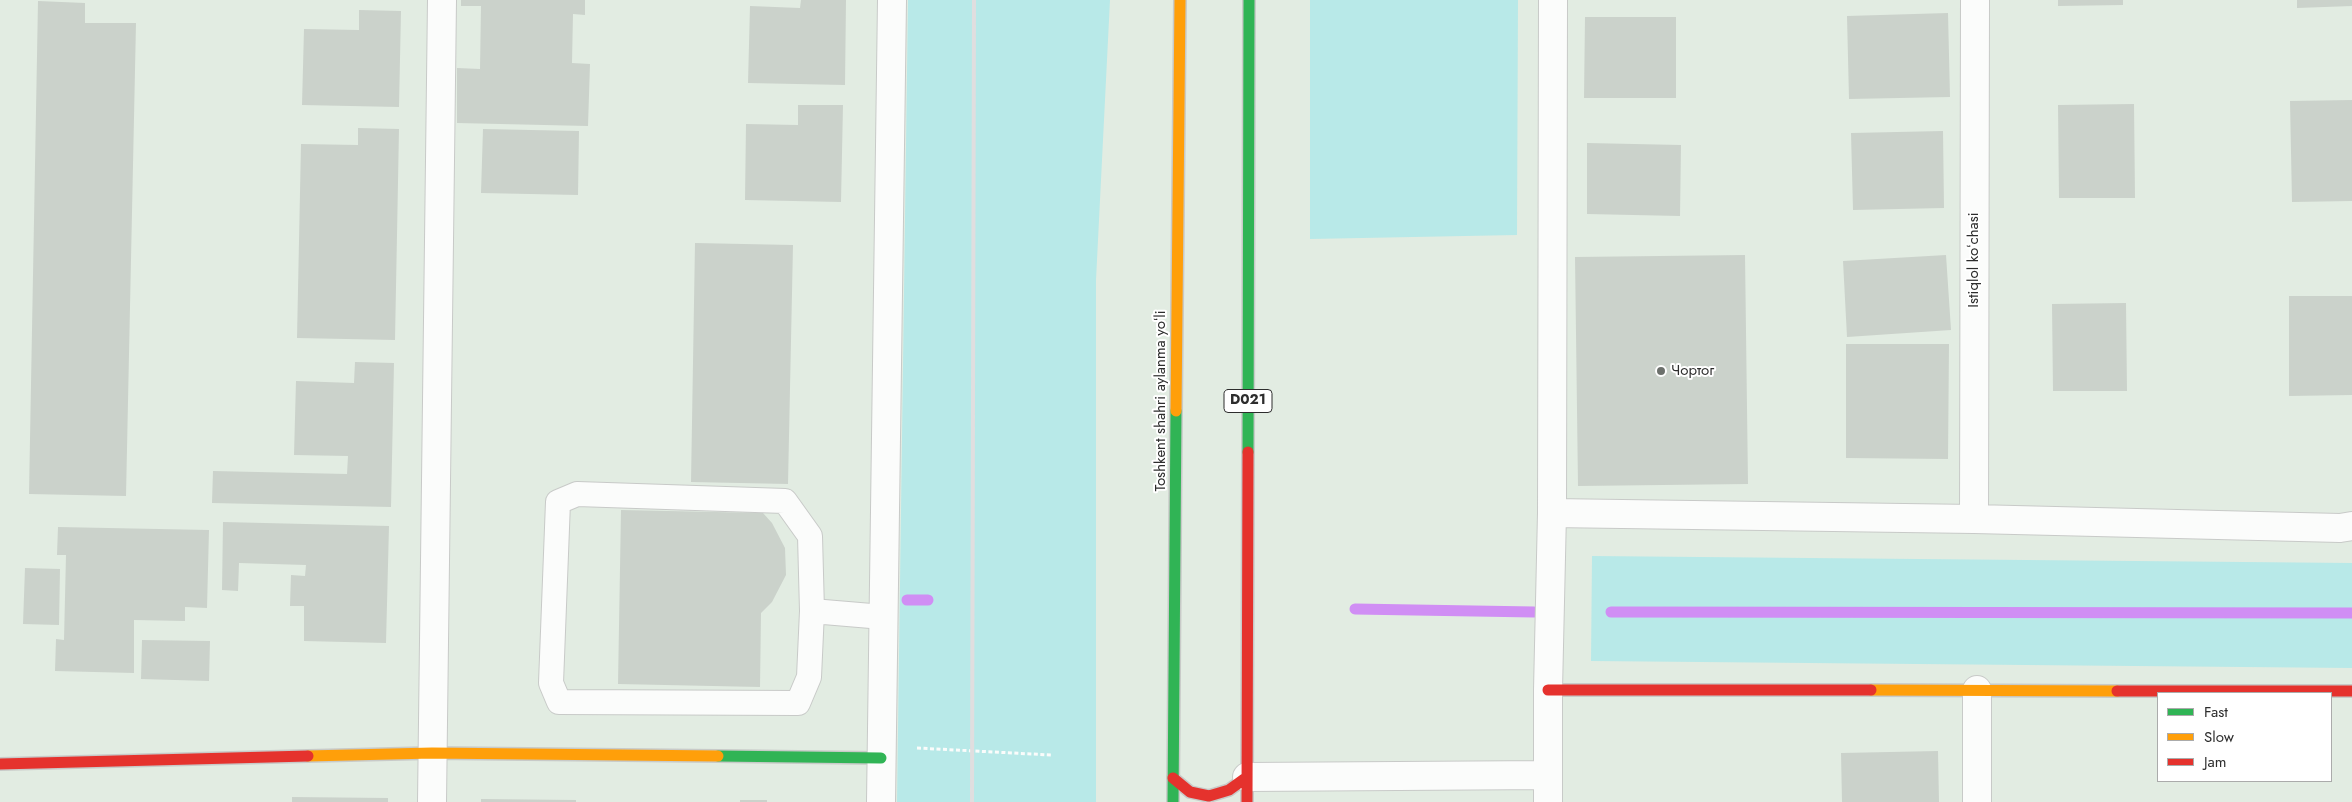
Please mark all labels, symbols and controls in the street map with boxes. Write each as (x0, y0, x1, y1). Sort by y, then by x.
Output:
street label: Istiqlol koʻchasi (1965, 212, 1983, 308)
street label: Toshkent shahri aylanma yoʻli (1152, 310, 1170, 492)
place label: Чортог (1671, 362, 1714, 380)
marker: Чортог (1655, 365, 1667, 377)
road number: D021 (1224, 390, 1272, 412)
legend (2157, 692, 2332, 782)
text: Fast (2204, 701, 2228, 723)
text: Slow (2204, 726, 2234, 748)
text: Jam (2204, 751, 2227, 773)

